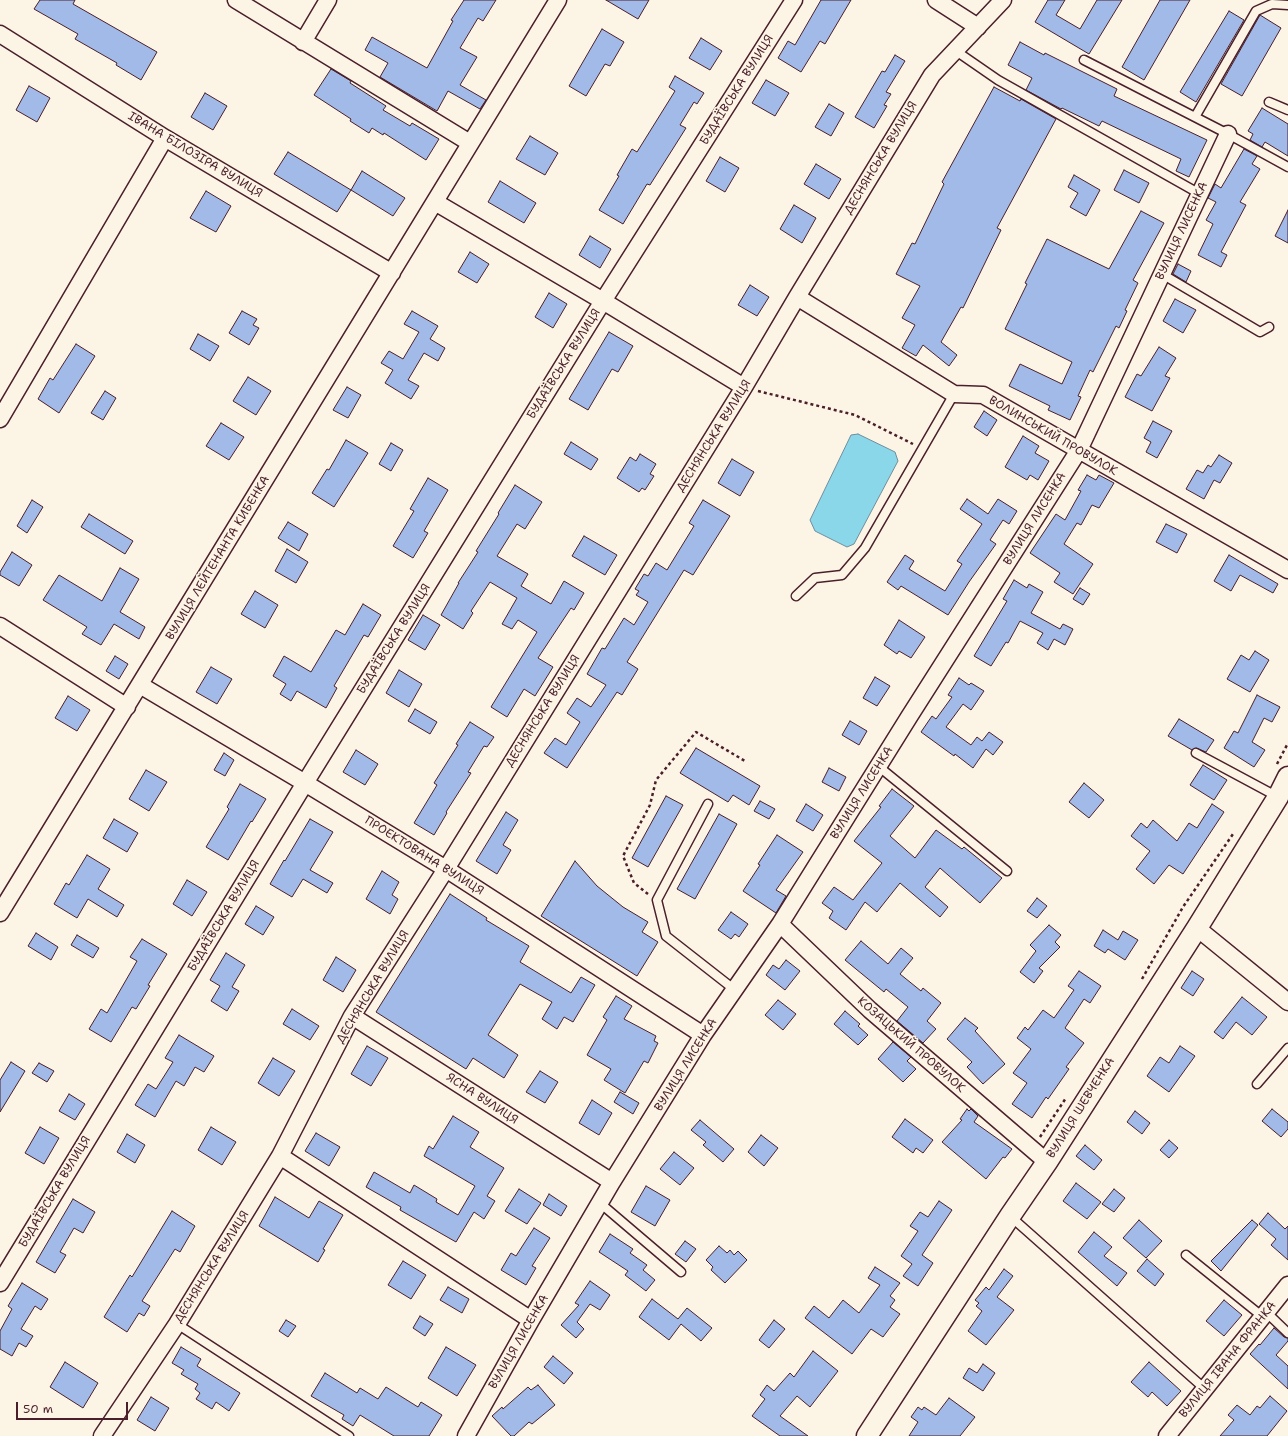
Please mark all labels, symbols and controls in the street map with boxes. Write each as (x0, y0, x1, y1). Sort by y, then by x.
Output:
street label: БУДАЇВСЬКА ВУЛИЦЯ (697, 32, 777, 148)
street label: ДЕСНЯНСЬКА ВУЛИЦЯ (841, 99, 921, 217)
street label: ІВАНА БІЛОЗІРА ВУЛИЦЯ (125, 109, 265, 201)
street label: ВУЛИЦЯ ЛИСЕНКА (1153, 180, 1211, 282)
street label: БУДАЇВСЬКА ВУЛИЦЯ (524, 306, 604, 422)
street label: ДЕСНЯНСЬКА ВУЛИЦЯ (674, 377, 754, 495)
street label: ВОЛИНСЬКИЙ ПРОВУЛОК (986, 393, 1120, 479)
street label: ВУЛИЦЯ ЛИСЕНКА (1001, 470, 1069, 568)
street label: ВУЛИЦЯ ЛЕЙТЕНАНТА КИБЕНКА (163, 473, 273, 643)
street label: БУДАЇВСЬКА ВУЛИЦЯ (354, 581, 434, 697)
street label: ДЕСНЯНСЬКА ВУЛИЦЯ (503, 652, 583, 770)
street label: ВУЛИЦЯ ЛИСЕНКА (828, 744, 896, 842)
street label: ПРОЕКТОВАНА ВУЛИЦЯ (362, 813, 486, 899)
street label: БУДАЇВСЬКА ВУЛИЦЯ (185, 858, 263, 974)
street label: ДЕСНЯНСЬКА ВУЛИЦЯ (333, 928, 413, 1046)
street label: КОЗАЦЬКИЙ ПРОВУЛОК (854, 994, 968, 1096)
street label: ВУЛИЦЯ ЛИСЕНКА (652, 1016, 720, 1114)
street label: ВУЛИЦЯ ШЕВЧЕНКА (1044, 1055, 1118, 1161)
street label: ЯСНА ВУЛИЦЯ (443, 1070, 521, 1128)
street label: БУДАЇВСЬКА ВУЛИЦЯ (16, 1134, 94, 1250)
street label: ДЕСНЯНСЬКА ВУЛИЦЯ (172, 1208, 252, 1326)
street label: ВУЛИЦЯ ЛИСЕНКА (486, 1292, 552, 1392)
street label: ВУЛИЦЯ ІВАНА ФРАНКА (1177, 1299, 1279, 1421)
scale bar (18, 1394, 130, 1420)
text: 50 m (23, 1401, 53, 1417)

